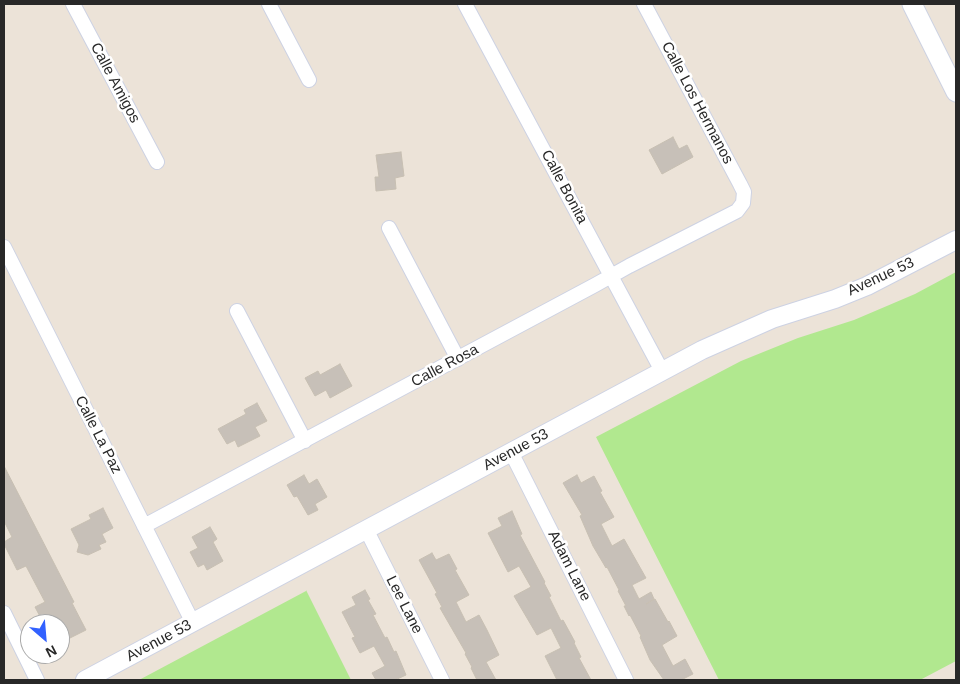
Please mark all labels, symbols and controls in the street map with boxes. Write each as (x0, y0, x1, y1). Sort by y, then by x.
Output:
street label: Calle Los Hermanos (657, 39, 737, 167)
street label: Calle Amigos (86, 40, 144, 126)
street label: Calle Bonita (537, 147, 591, 227)
street label: Avenue 53 (845, 254, 917, 300)
street label: Calle Rosa (408, 341, 482, 391)
street label: Calle La Paz (71, 393, 125, 477)
street label: Avenue 53 (480, 425, 552, 475)
street label: Adam Lane (544, 528, 594, 604)
street label: Lee Lane (382, 573, 426, 637)
north arrow (20, 614, 70, 664)
street label: Avenue 53 (123, 616, 195, 666)
text: N (43, 642, 59, 661)

